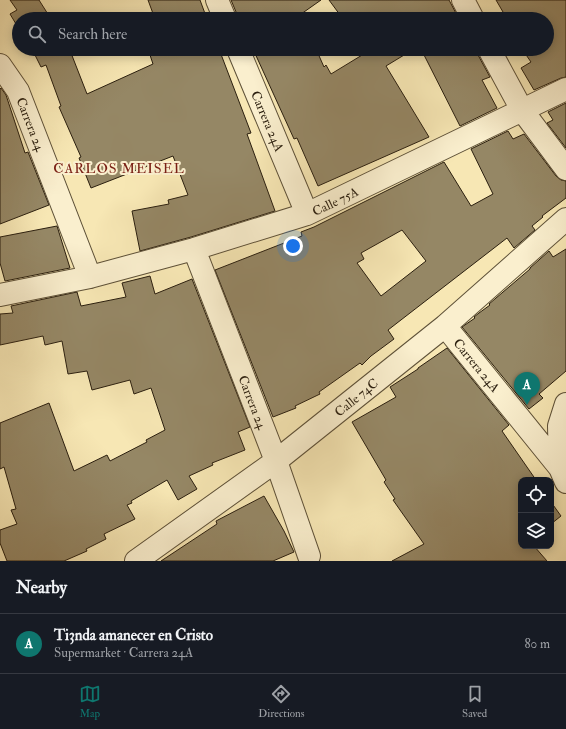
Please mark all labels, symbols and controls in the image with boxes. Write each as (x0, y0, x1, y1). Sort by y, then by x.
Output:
search box (12, 12, 554, 56)
icon: search (26, 23, 48, 45)
text: Search here (58, 25, 127, 44)
street label: Carrera 24A (247, 88, 287, 155)
street label: Carrera 24 (12, 95, 48, 154)
district label: CARLOS MEISEL (53, 160, 185, 177)
street label: Calle 75A (310, 184, 362, 220)
your location (283, 236, 303, 256)
street label: Carrera 24A (450, 335, 503, 396)
pin: A (514, 372, 540, 405)
street label: Carrera 24 (234, 373, 270, 432)
street label: Calle 74C (331, 375, 382, 420)
map controls (518, 477, 554, 549)
button: locate (518, 477, 554, 513)
button: layers (518, 513, 554, 549)
text: Nearby (16, 577, 67, 598)
text: Ti3nda amanecer en Cristo (54, 626, 213, 645)
text: A (25, 636, 33, 652)
text: 80 m (524, 636, 550, 652)
text: Supermarket · Carrera 24A (54, 645, 193, 661)
tab: Map (79, 683, 101, 720)
tab: Directions (258, 683, 305, 720)
tab: Saved (462, 683, 487, 720)

